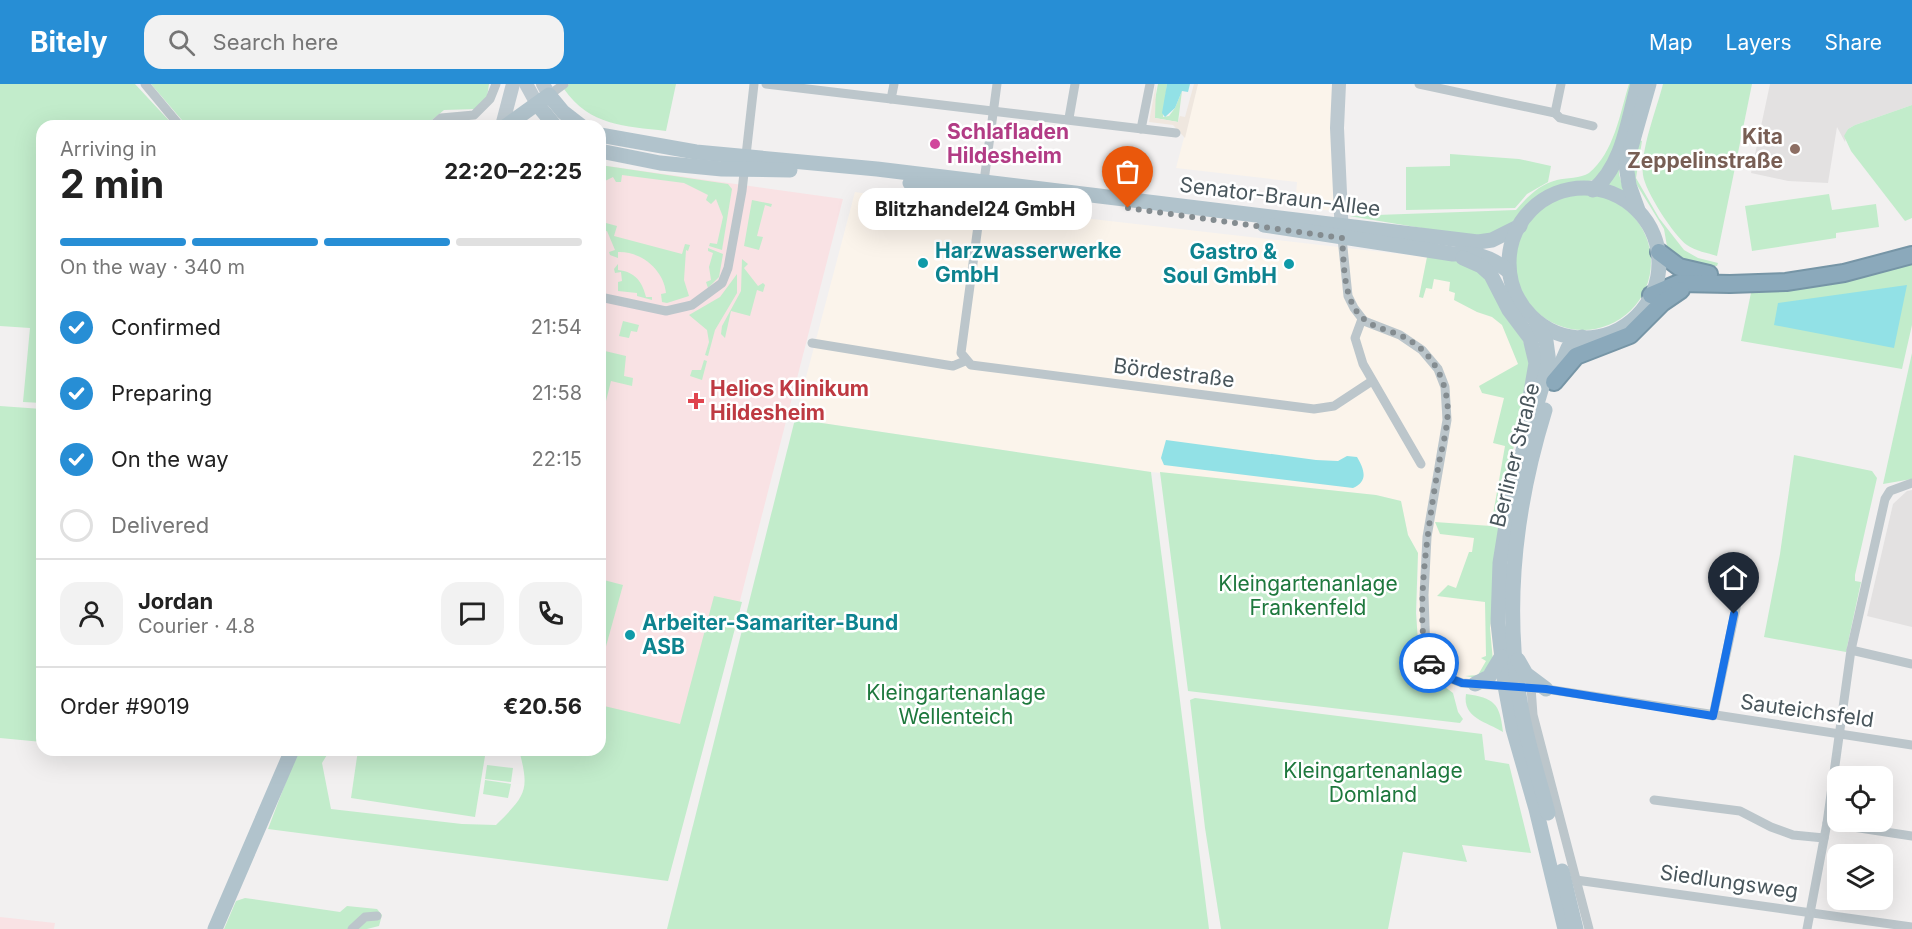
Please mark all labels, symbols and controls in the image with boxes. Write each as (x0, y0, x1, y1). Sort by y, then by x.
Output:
search box (144, 15, 564, 69)
text: Bitely (30, 25, 108, 59)
icon: search (165, 26, 198, 59)
text: Search here (213, 29, 338, 55)
text: Map (1649, 30, 1693, 55)
text: Layers (1726, 30, 1792, 55)
text: Share (1825, 30, 1882, 55)
place label: Schlafladen Hildesheim (947, 119, 1069, 168)
place label: Kita Zeppelinstraße (1627, 124, 1783, 173)
text: Arriving in (60, 137, 157, 161)
marker: Schlafladen Hildesheim (928, 137, 942, 151)
marker: Kita Zeppelinstraße (1788, 142, 1802, 156)
pin (1102, 146, 1153, 208)
icon: bag (1111, 155, 1144, 188)
text: 22:20–22:25 (444, 158, 582, 184)
text: 2 min (60, 160, 164, 207)
street label: Senator-Braun-Allee (1178, 172, 1382, 221)
callout: Blitzhandel24 GmbH (858, 187, 1092, 229)
text: Blitzhandel24 GmbH (875, 197, 1075, 221)
place label: Harzwasserwerke GmbH (935, 238, 1121, 287)
place label: Gastro & Soul GmbH (1163, 239, 1278, 288)
text: On the way · 340 m (60, 255, 245, 279)
marker: Harzwasserwerke GmbH (916, 256, 930, 270)
marker: Gastro & Soul GmbH (1282, 257, 1296, 271)
icon: check (60, 311, 93, 344)
text: Confirmed (111, 314, 221, 340)
text: 21:54 (531, 315, 582, 339)
street label: Bördestraße (1112, 353, 1236, 392)
place label: Helios Klinikum Hildesheim (710, 376, 869, 425)
icon: check (60, 377, 93, 410)
text: Preparing (111, 380, 212, 406)
street label: Berliner Straße (1484, 380, 1545, 530)
text: 21:58 (531, 381, 582, 405)
marker: Helios Klinikum Hildesheim (687, 392, 705, 410)
icon: check (60, 443, 93, 476)
text: On the way (111, 446, 229, 472)
text: 22:15 (532, 447, 582, 471)
text: Delivered (111, 512, 209, 538)
pin (1708, 552, 1759, 614)
icon: home (1717, 561, 1750, 594)
park label: Kleingartenanlage Frankenfeld (1218, 571, 1398, 620)
button: person (60, 582, 123, 645)
button: chat (441, 582, 504, 645)
button: phone (519, 582, 582, 645)
text: Jordan (138, 588, 213, 614)
place label: Arbeiter-Samariter-Bund ASB (642, 610, 898, 659)
text: Courier · 4.8 (138, 614, 255, 638)
marker: Arbeiter-Samariter-Bund ASB (623, 628, 637, 642)
courier (1399, 633, 1459, 693)
icon: car (1413, 647, 1446, 680)
park label: Kleingartenanlage Wellenteich (866, 680, 1046, 729)
street label: Sauteichsfeld (1739, 689, 1875, 732)
text: Order #9019 (60, 693, 190, 719)
text: €20.56 (503, 693, 582, 719)
park label: Kleingartenanlage Domland (1283, 758, 1463, 807)
map controls (1827, 766, 1893, 910)
button: locate (1827, 766, 1893, 832)
button: layers (1827, 844, 1893, 910)
street label: Siedlungsweg (1658, 859, 1800, 904)

